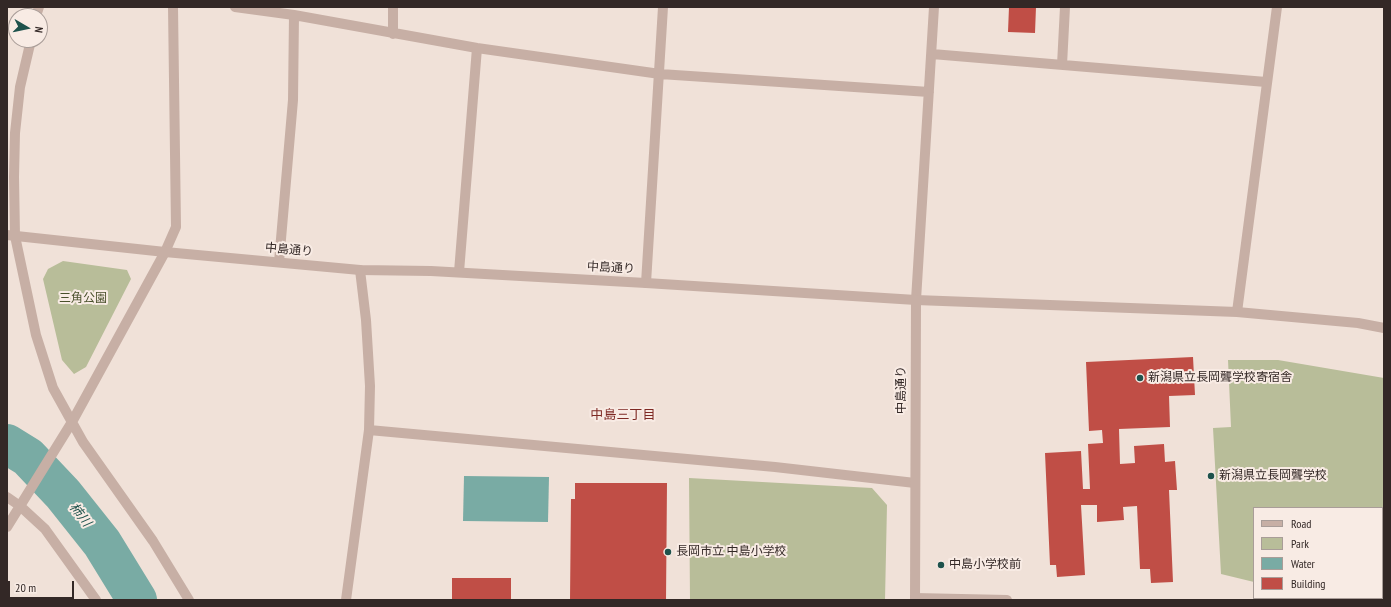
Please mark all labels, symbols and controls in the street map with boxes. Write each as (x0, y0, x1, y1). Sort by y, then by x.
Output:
north arrow (8, 8, 48, 48)
text: N (31, 26, 46, 34)
street label: 中島通り (264, 241, 314, 259)
street label: 中島通り (587, 260, 635, 276)
park label: 三角公園 (59, 292, 107, 306)
street label: 中島通り (895, 366, 909, 414)
place label: 新潟県立長岡聾学校寄宿舎 (1148, 371, 1292, 385)
marker: 新潟県立長岡聾学校寄宿舎 (1135, 373, 1145, 383)
district label: 中島三丁目 (591, 407, 655, 423)
place label: 新潟県立長岡聾学校 (1219, 469, 1327, 483)
marker: 新潟県立長岡聾学校 (1206, 471, 1216, 481)
water label: 柿川 (66, 500, 94, 530)
legend (1253, 507, 1383, 599)
text: Road (1291, 516, 1311, 531)
text: Park (1291, 536, 1309, 551)
place label: 長岡市立 中島小学校 (676, 545, 787, 559)
marker: 長岡市立 中島小学校 (663, 547, 673, 557)
text: Water (1291, 556, 1315, 571)
place label: 中島小学校前 (949, 558, 1021, 572)
marker: 中島小学校前 (936, 560, 946, 570)
scale bar (10, 573, 76, 599)
text: Building (1291, 576, 1326, 591)
text: 20 m (15, 580, 36, 595)

